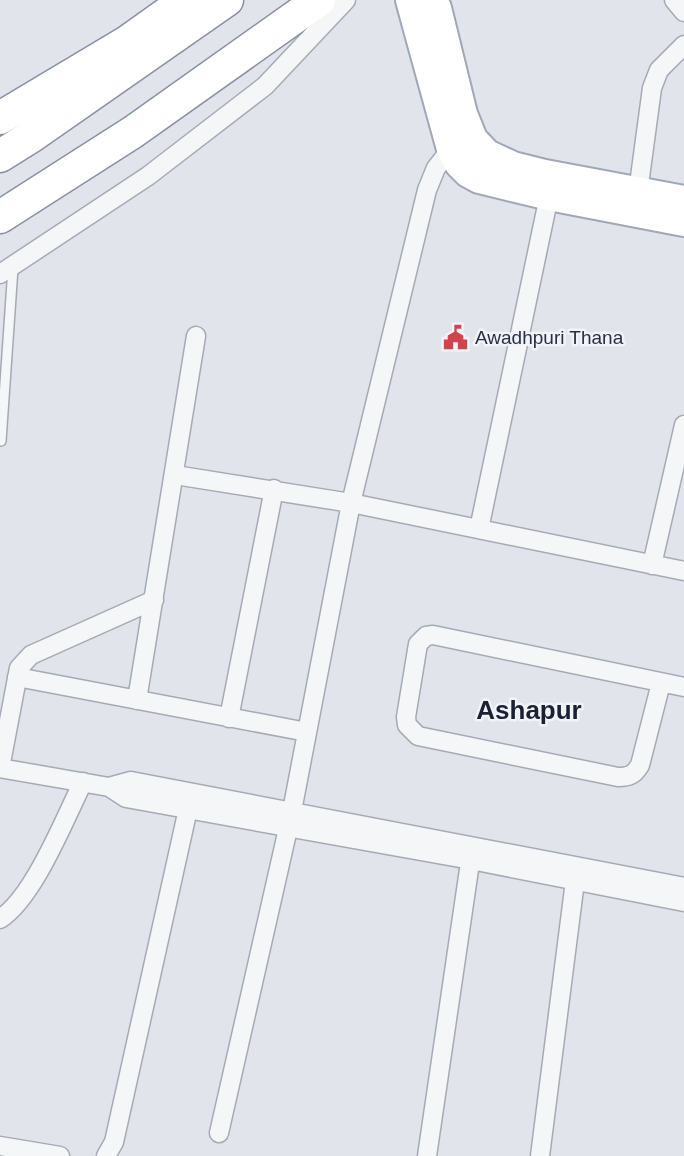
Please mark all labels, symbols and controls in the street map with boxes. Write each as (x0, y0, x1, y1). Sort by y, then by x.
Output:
public building icon: Awadhpuri Thana (441, 323, 469, 351)
place label: Awadhpuri Thana (475, 327, 624, 348)
district label: Ashapur (476, 695, 582, 725)

